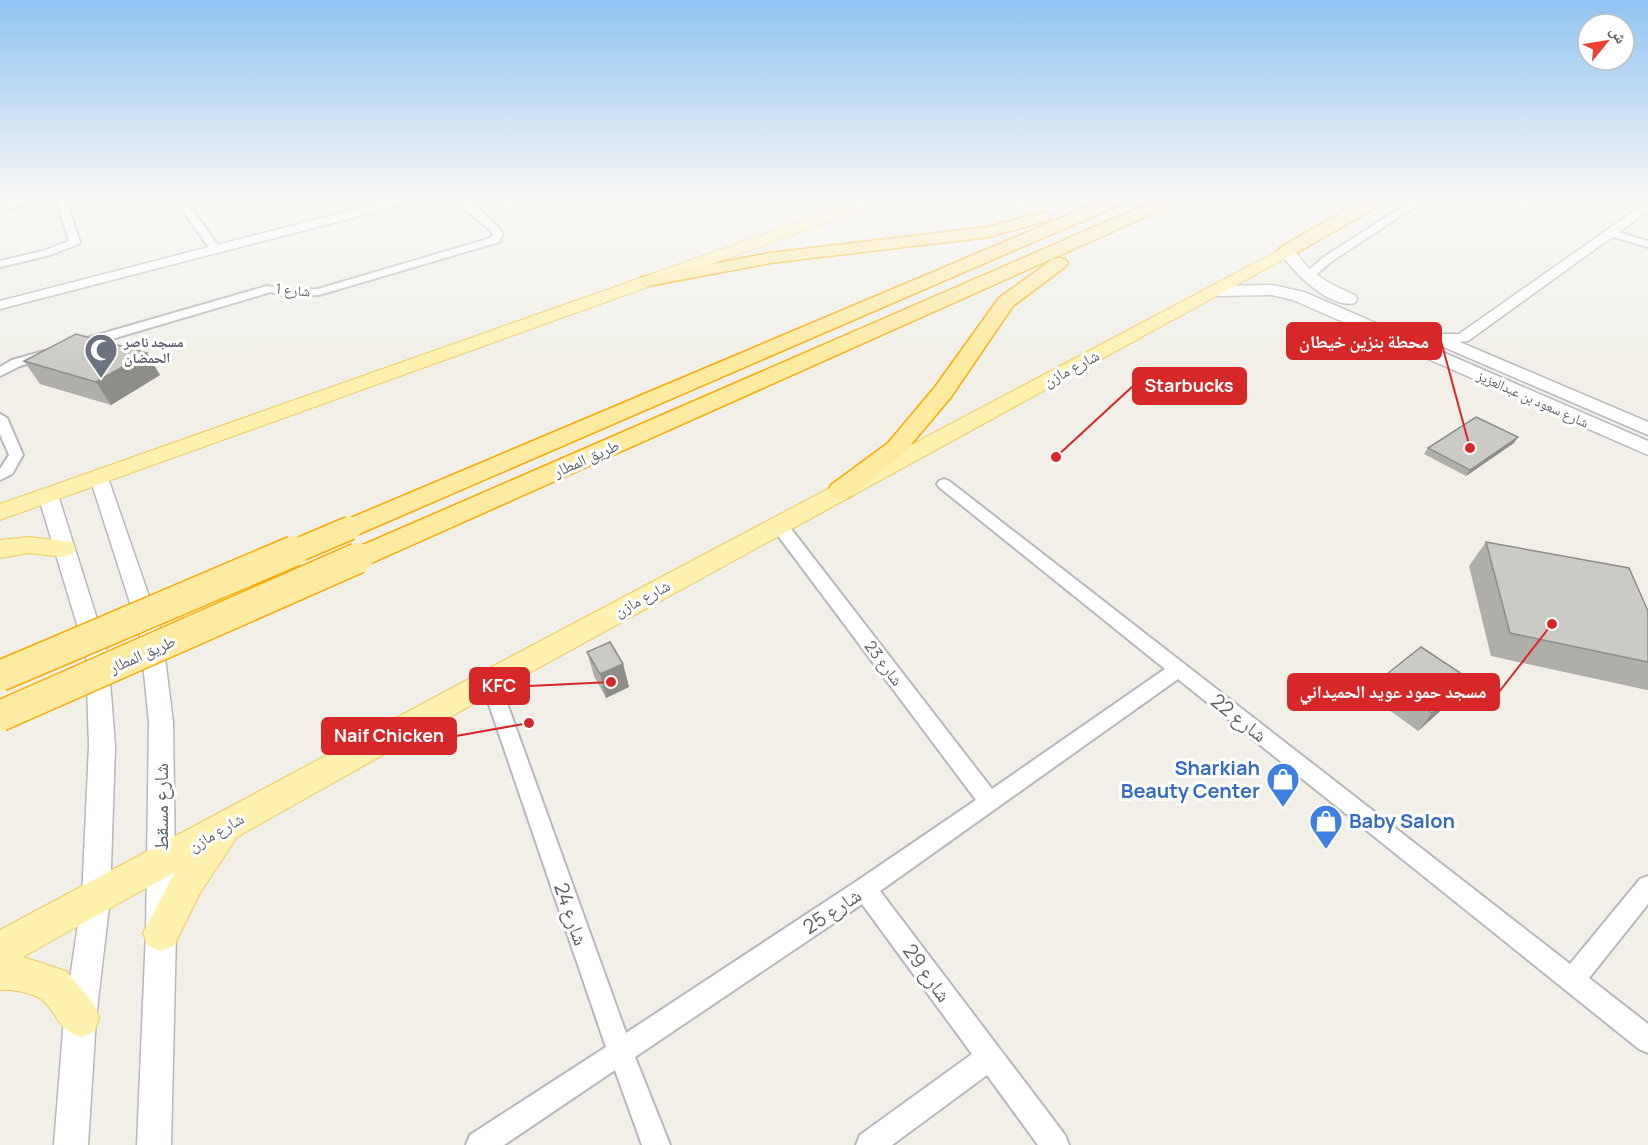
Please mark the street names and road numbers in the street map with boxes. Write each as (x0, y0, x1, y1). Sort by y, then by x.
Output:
street label: شارع 1 (275, 279, 311, 301)
street label: شارع مازن (1039, 344, 1103, 392)
street label: شارع سعود بن عبدالعزيز (1473, 365, 1592, 433)
street label: طريق المطار (549, 434, 622, 483)
street label: شارع مازن (610, 574, 674, 622)
street label: طريق المطار (105, 630, 178, 679)
street label: شارع 23 (860, 636, 908, 690)
street label: شارع 22 (1205, 687, 1273, 748)
street label: شارع مسقط (147, 763, 174, 851)
street label: شارع مازن (184, 807, 248, 857)
street label: شارع 24 (548, 879, 595, 949)
street label: شارع 25 (797, 881, 866, 940)
street label: شارع 29 (897, 938, 958, 1007)

